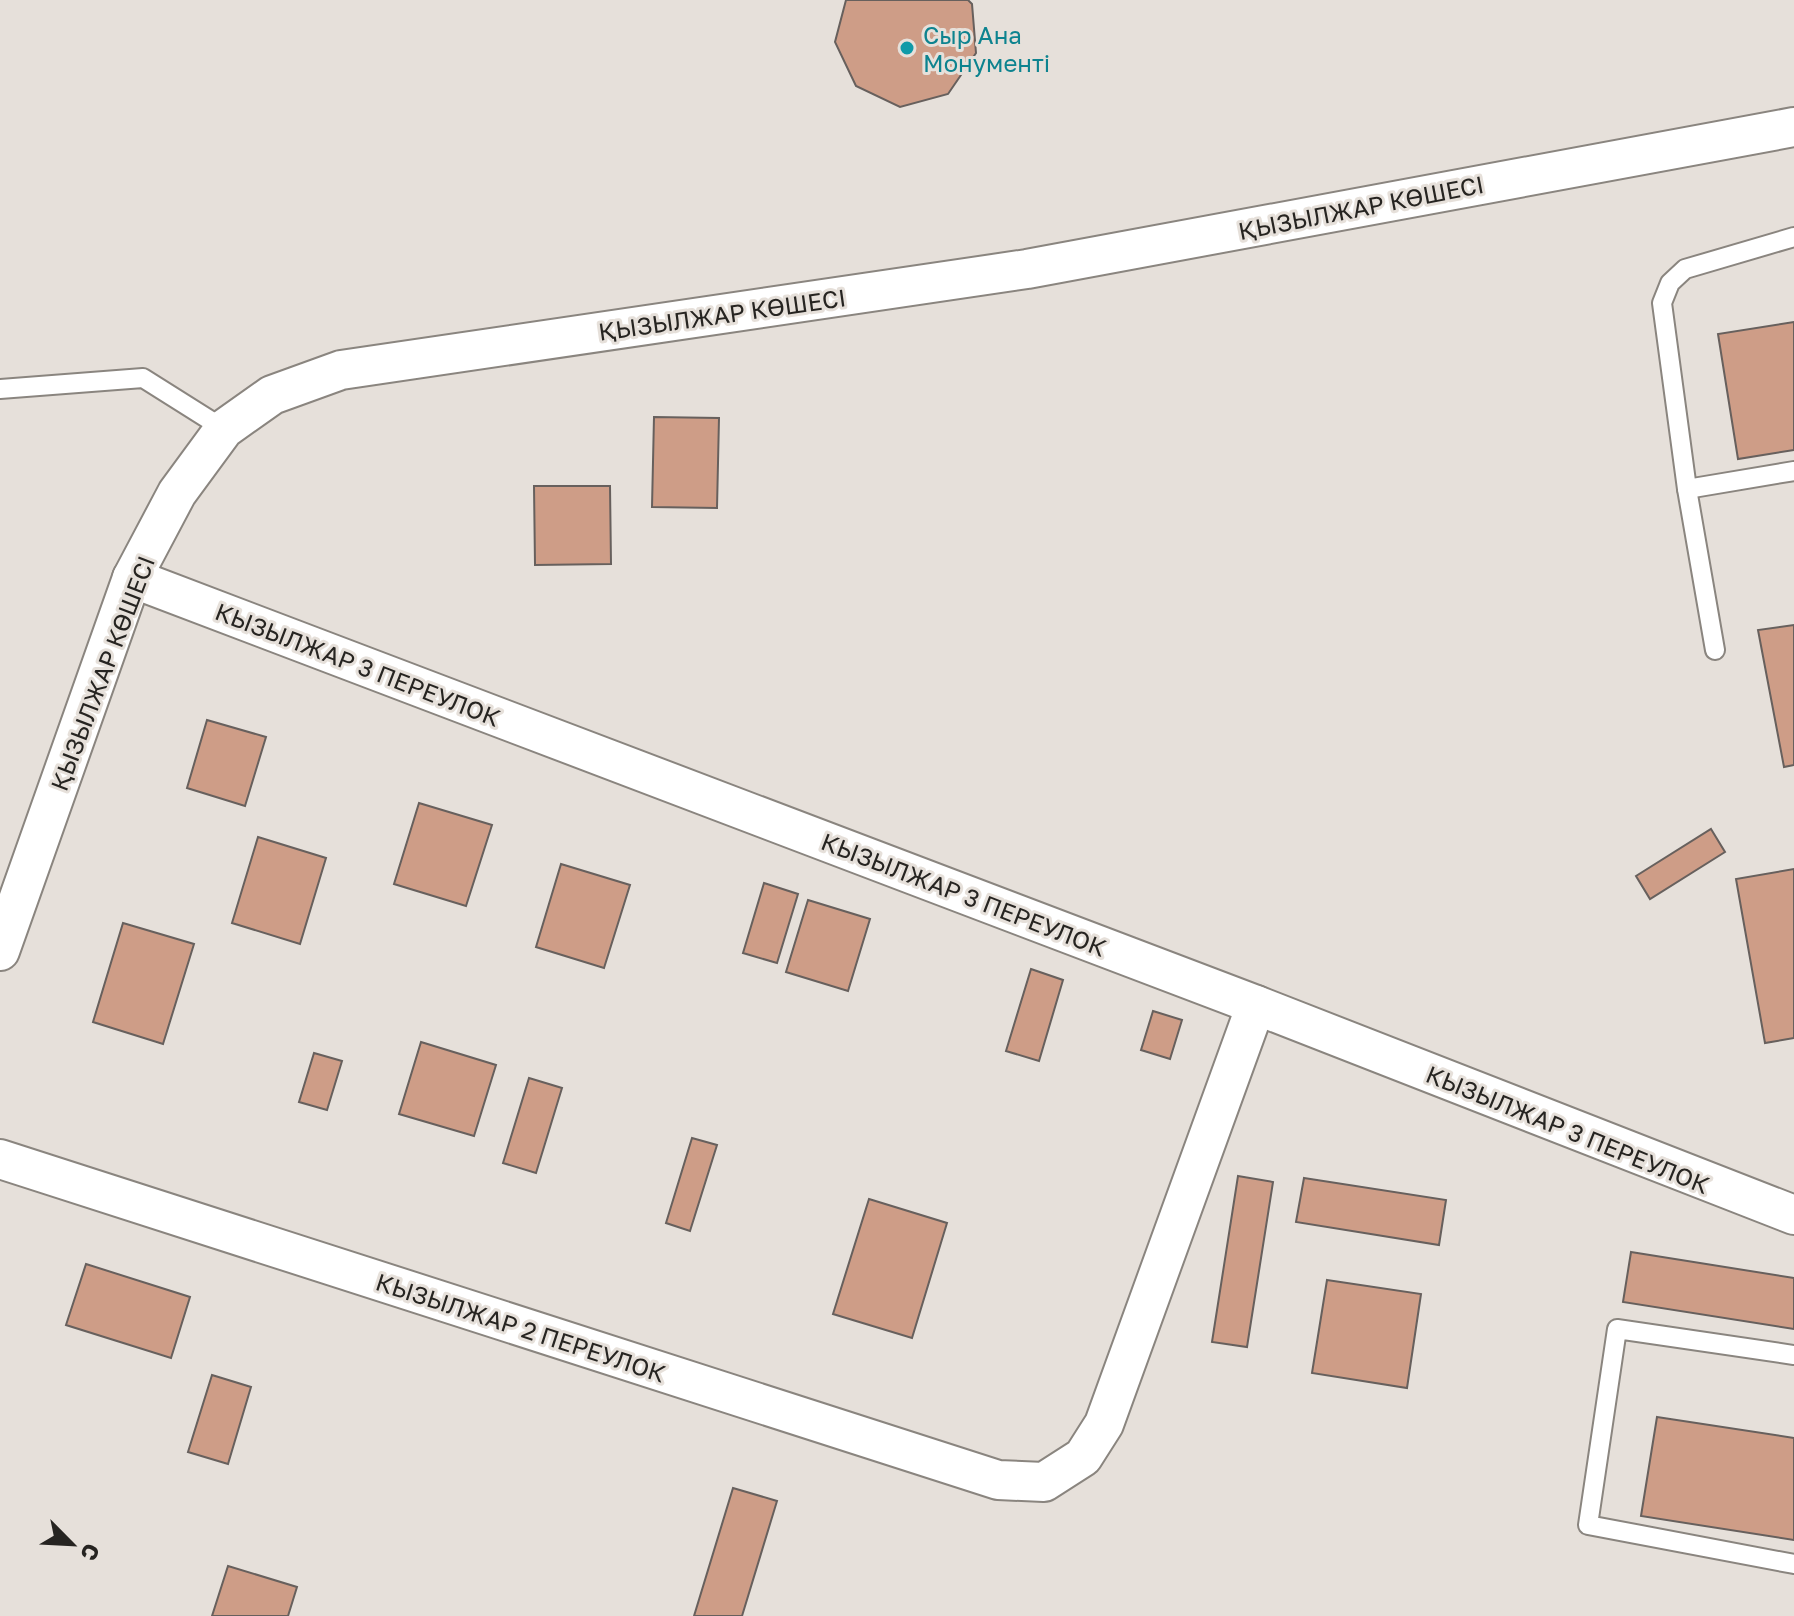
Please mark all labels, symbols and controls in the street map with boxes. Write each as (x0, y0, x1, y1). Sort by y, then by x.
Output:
place label: Сыр Ана Монументі (923, 20, 1050, 77)
marker: Сыр Ана Монументі (898, 39, 916, 57)
street label: ҚЫЗЫЛЖАР КӨШЕСІ (1236, 169, 1486, 245)
street label: ҚЫЗЫЛЖАР КӨШЕСІ (596, 282, 848, 346)
street label: ҚЫЗЫЛЖАР КӨШЕСІ (44, 551, 160, 795)
street label: КЫЗЫЛЖАР 3 ПЕРЕУЛОК (211, 596, 505, 732)
street label: КЫЗЫЛЖАР 3 ПЕРЕУЛОК (817, 826, 1111, 962)
street label: КЫЗЫЛЖАР 3 ПЕРЕУЛОК (1422, 1059, 1714, 1199)
street label: КЫЗЫЛЖАР 2 ПЕРЕУЛОК (372, 1266, 670, 1388)
north arrow (32, 1504, 112, 1584)
text: С (75, 1540, 106, 1565)

